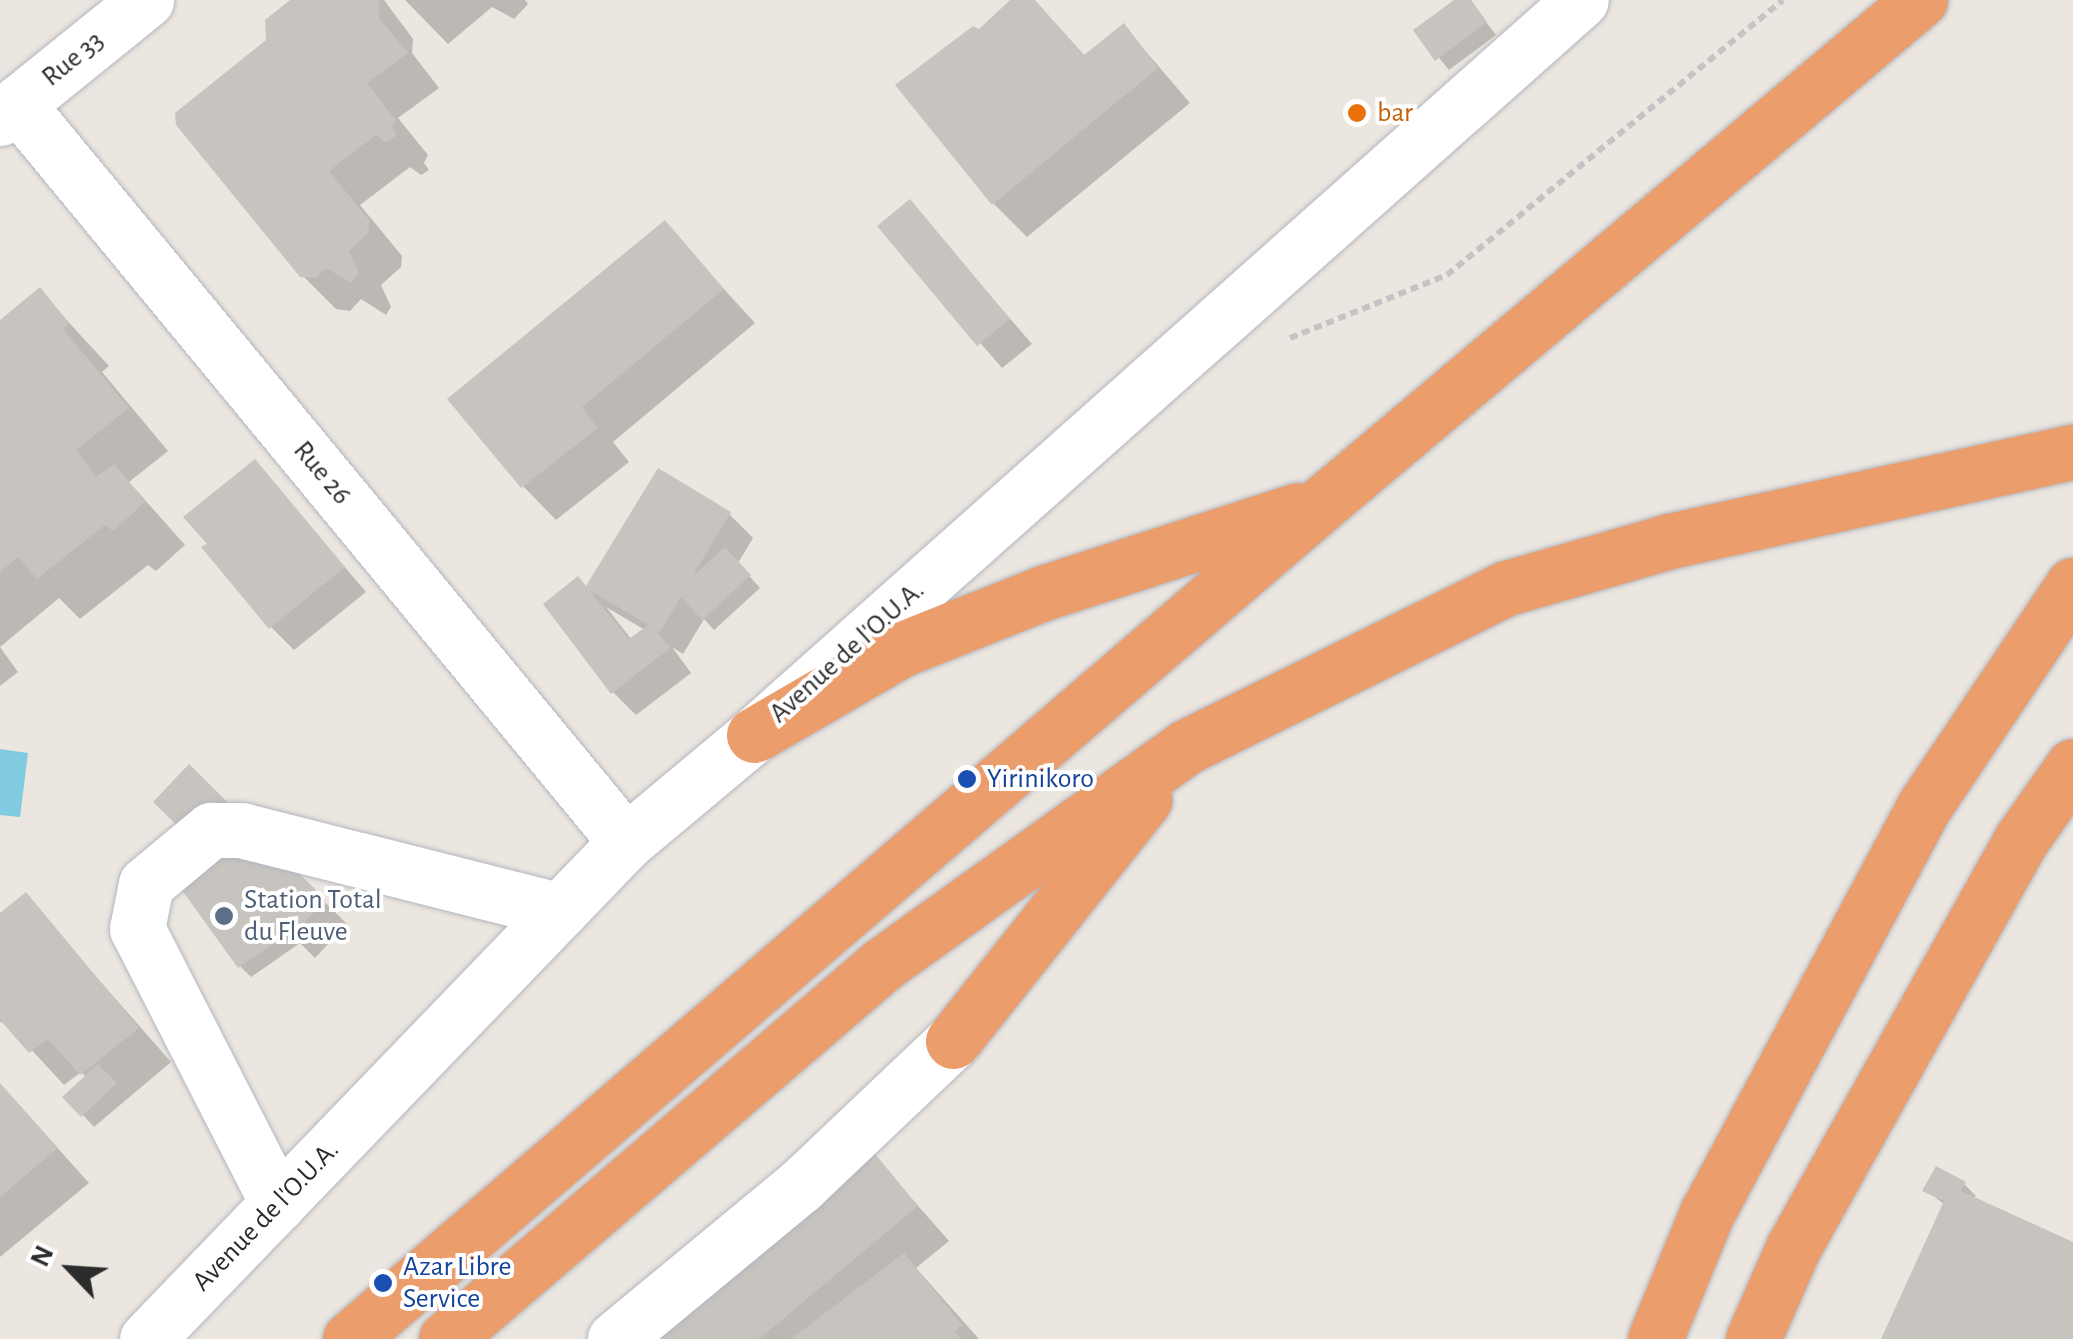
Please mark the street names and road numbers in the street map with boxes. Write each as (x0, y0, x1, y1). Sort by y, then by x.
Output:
street label: Rue 33 (35, 24, 111, 94)
street label: Rue 26 (286, 434, 358, 512)
street label: Avenue de l'O.U.A. (763, 574, 931, 730)
street label: Avenue de l'O.U.A. (186, 1134, 346, 1298)

